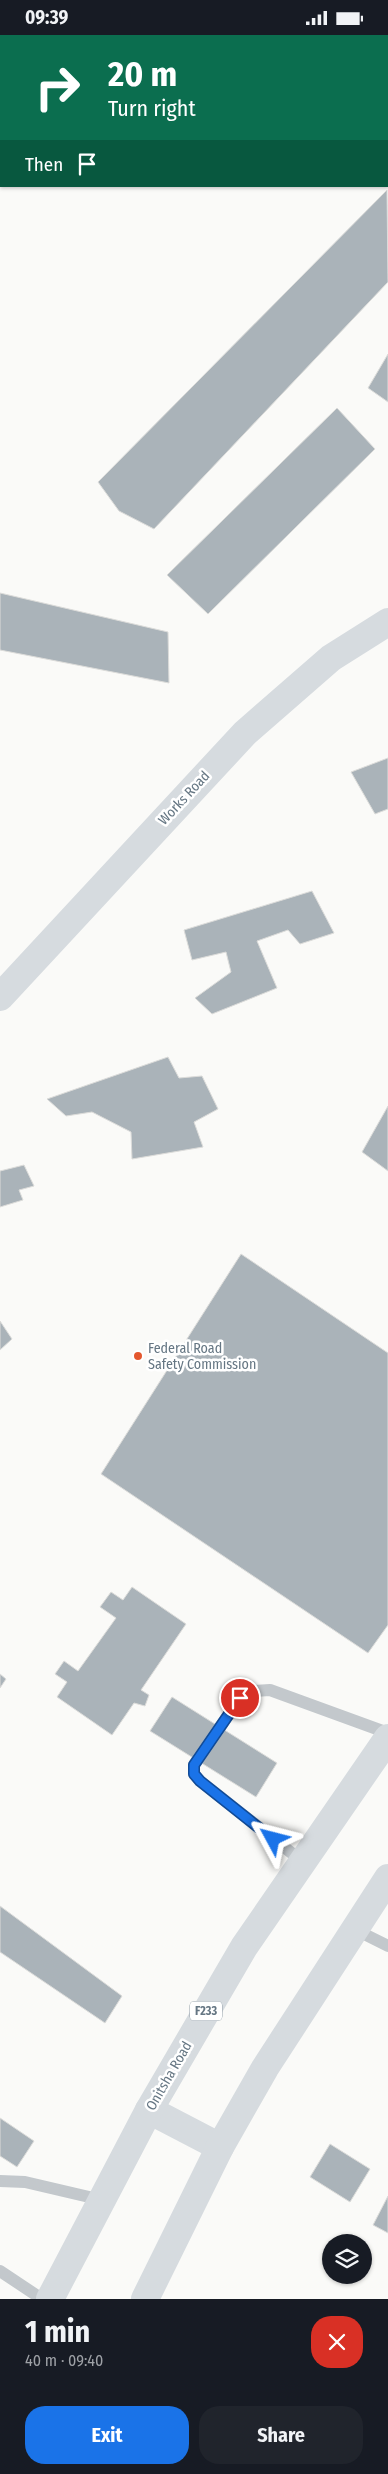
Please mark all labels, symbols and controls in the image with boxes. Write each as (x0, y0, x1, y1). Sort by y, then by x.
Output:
text: 09:39 (25, 6, 68, 29)
text: 20 m (108, 53, 177, 95)
icon: right (25, 55, 90, 120)
text: Turn right (108, 95, 196, 122)
icon: arrive (73, 150, 101, 178)
text: Then (25, 153, 63, 176)
street label: Works Road (155, 768, 213, 828)
place label: Federal Road Safety Commission (148, 1340, 256, 1373)
marker: Federal Road Safety Commission (132, 1350, 144, 1362)
pin (219, 1677, 261, 1719)
icon: arrive (226, 1684, 254, 1712)
position arrow (246, 1812, 298, 1864)
road number: F233 (190, 2001, 222, 2020)
street label: Onitsha Road (142, 2038, 196, 2114)
map controls (322, 2234, 372, 2284)
button: layers (322, 2234, 372, 2284)
text: 1 min (25, 2314, 90, 2350)
button: close (311, 2316, 363, 2368)
text: 40 m · 09:40 (25, 2351, 103, 2370)
button: Exit (25, 2406, 189, 2464)
button: Share (199, 2406, 363, 2464)

